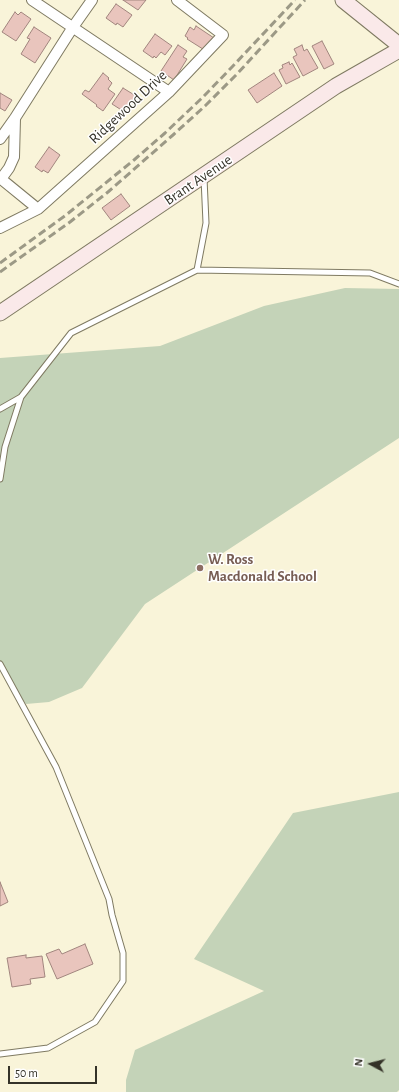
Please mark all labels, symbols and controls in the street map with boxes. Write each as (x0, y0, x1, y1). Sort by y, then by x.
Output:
street label: Ridgewood Drive (85, 66, 171, 148)
street label: Brant Avenue (161, 151, 235, 209)
place label: W. Ross Macdonald School (208, 550, 317, 585)
marker: W. Ross Macdonald School (195, 563, 205, 573)
north arrow (351, 1044, 391, 1084)
scale bar (10, 1058, 99, 1084)
text: N (353, 1058, 365, 1067)
text: 50 m (15, 1067, 38, 1079)

